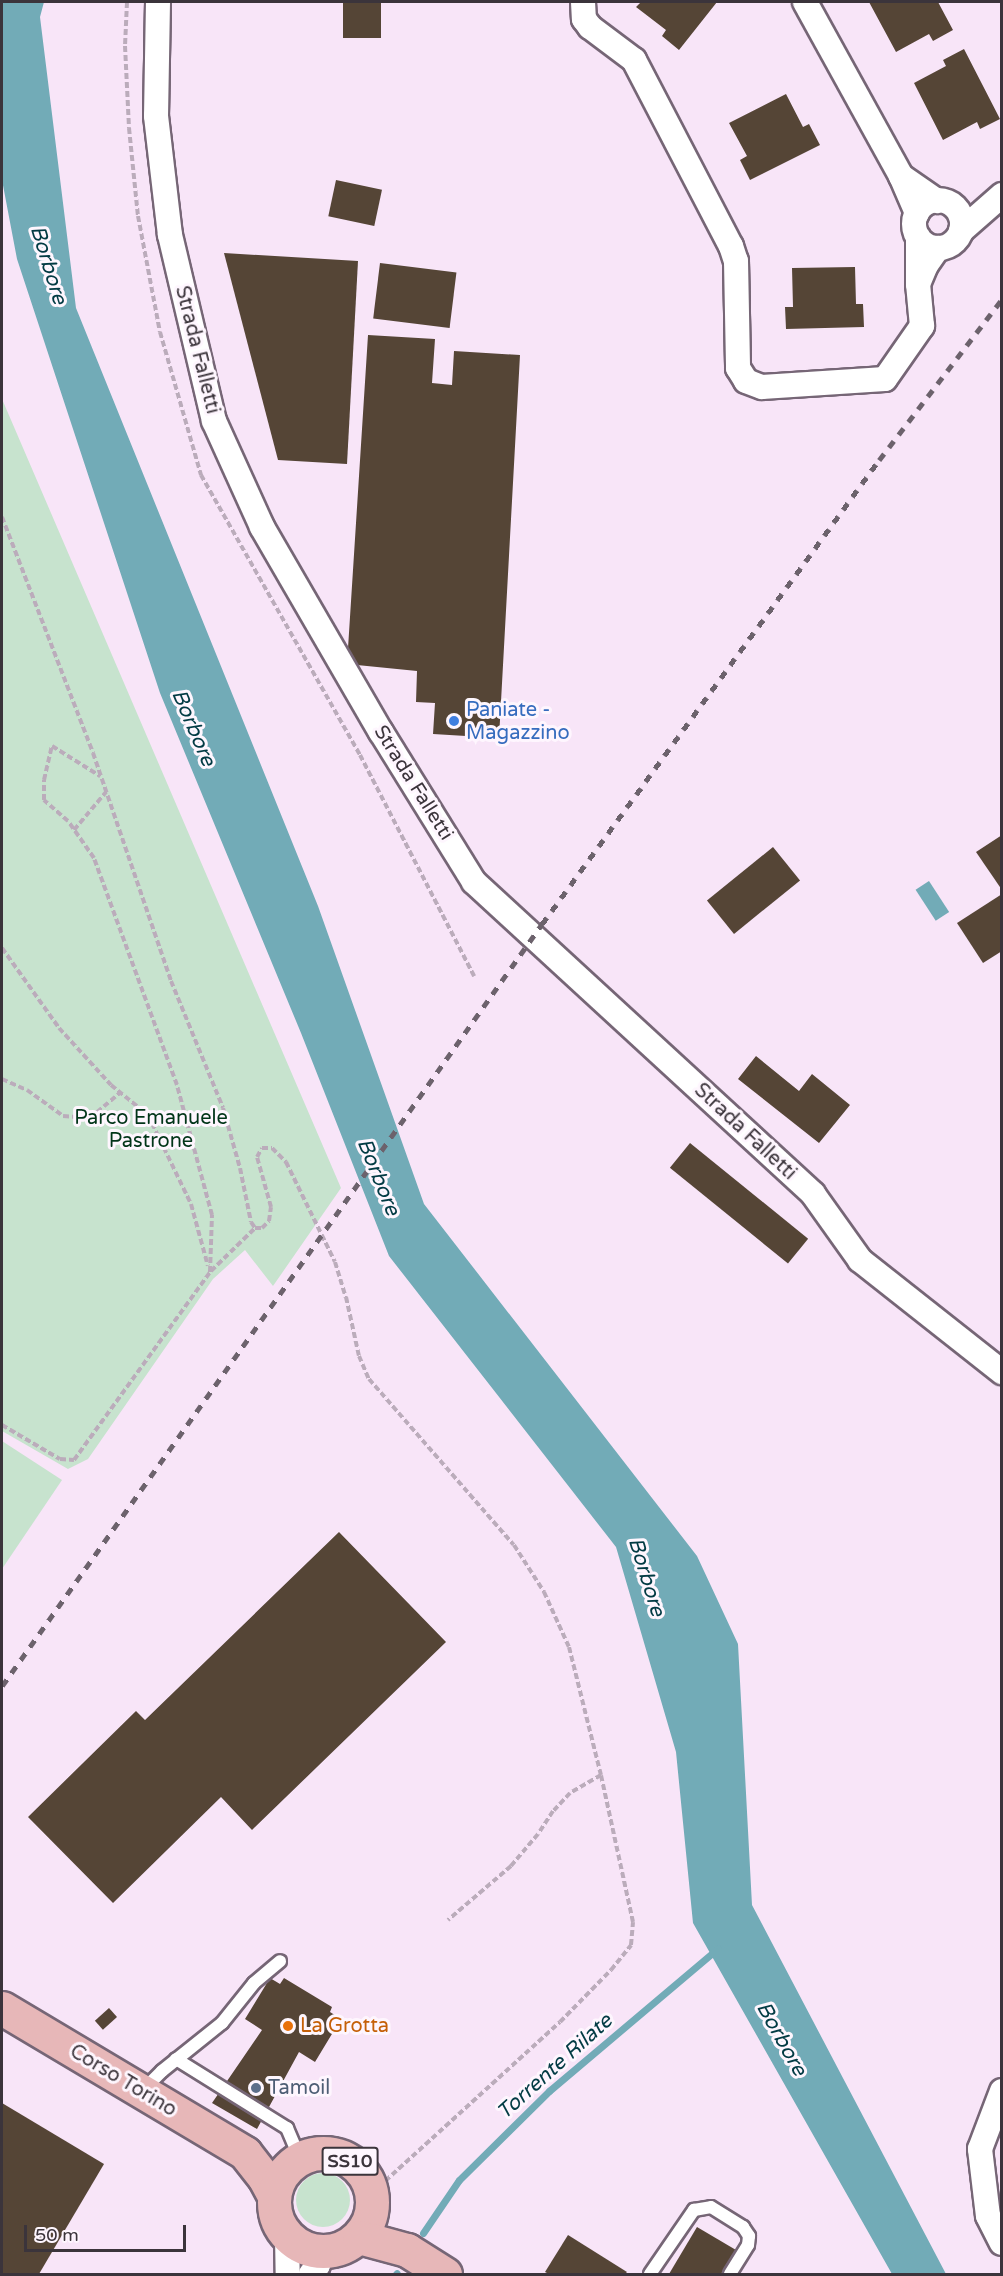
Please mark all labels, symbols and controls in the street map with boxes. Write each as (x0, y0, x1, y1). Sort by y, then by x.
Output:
water label: Borbore (24, 223, 72, 307)
street label: Strada Falletti (170, 284, 224, 416)
water label: Borbore (166, 686, 220, 770)
place label: Paniate - Magazzino (466, 698, 570, 745)
marker: Paniate - Magazzino (447, 714, 461, 728)
street label: Strada Falletti (368, 721, 458, 845)
street label: Strada Falletti (689, 1079, 801, 1185)
park label: Parco Emanuele Pastrone (74, 1106, 228, 1153)
water label: Borbore (351, 1135, 405, 1219)
water label: Borbore (622, 1535, 670, 1619)
water label: Borbore (750, 1998, 812, 2080)
water label: Torrente Rilate (492, 2009, 618, 2125)
place label: La Grotta (300, 2014, 389, 2038)
marker: La Grotta (281, 2019, 295, 2033)
street label: Corso Torino (65, 2040, 181, 2122)
place label: Tamoil (268, 2076, 330, 2100)
marker: Tamoil (249, 2081, 263, 2095)
road number: SS10 (322, 2146, 378, 2176)
scale bar (27, 2213, 189, 2251)
text: 50 m (35, 2224, 79, 2246)

